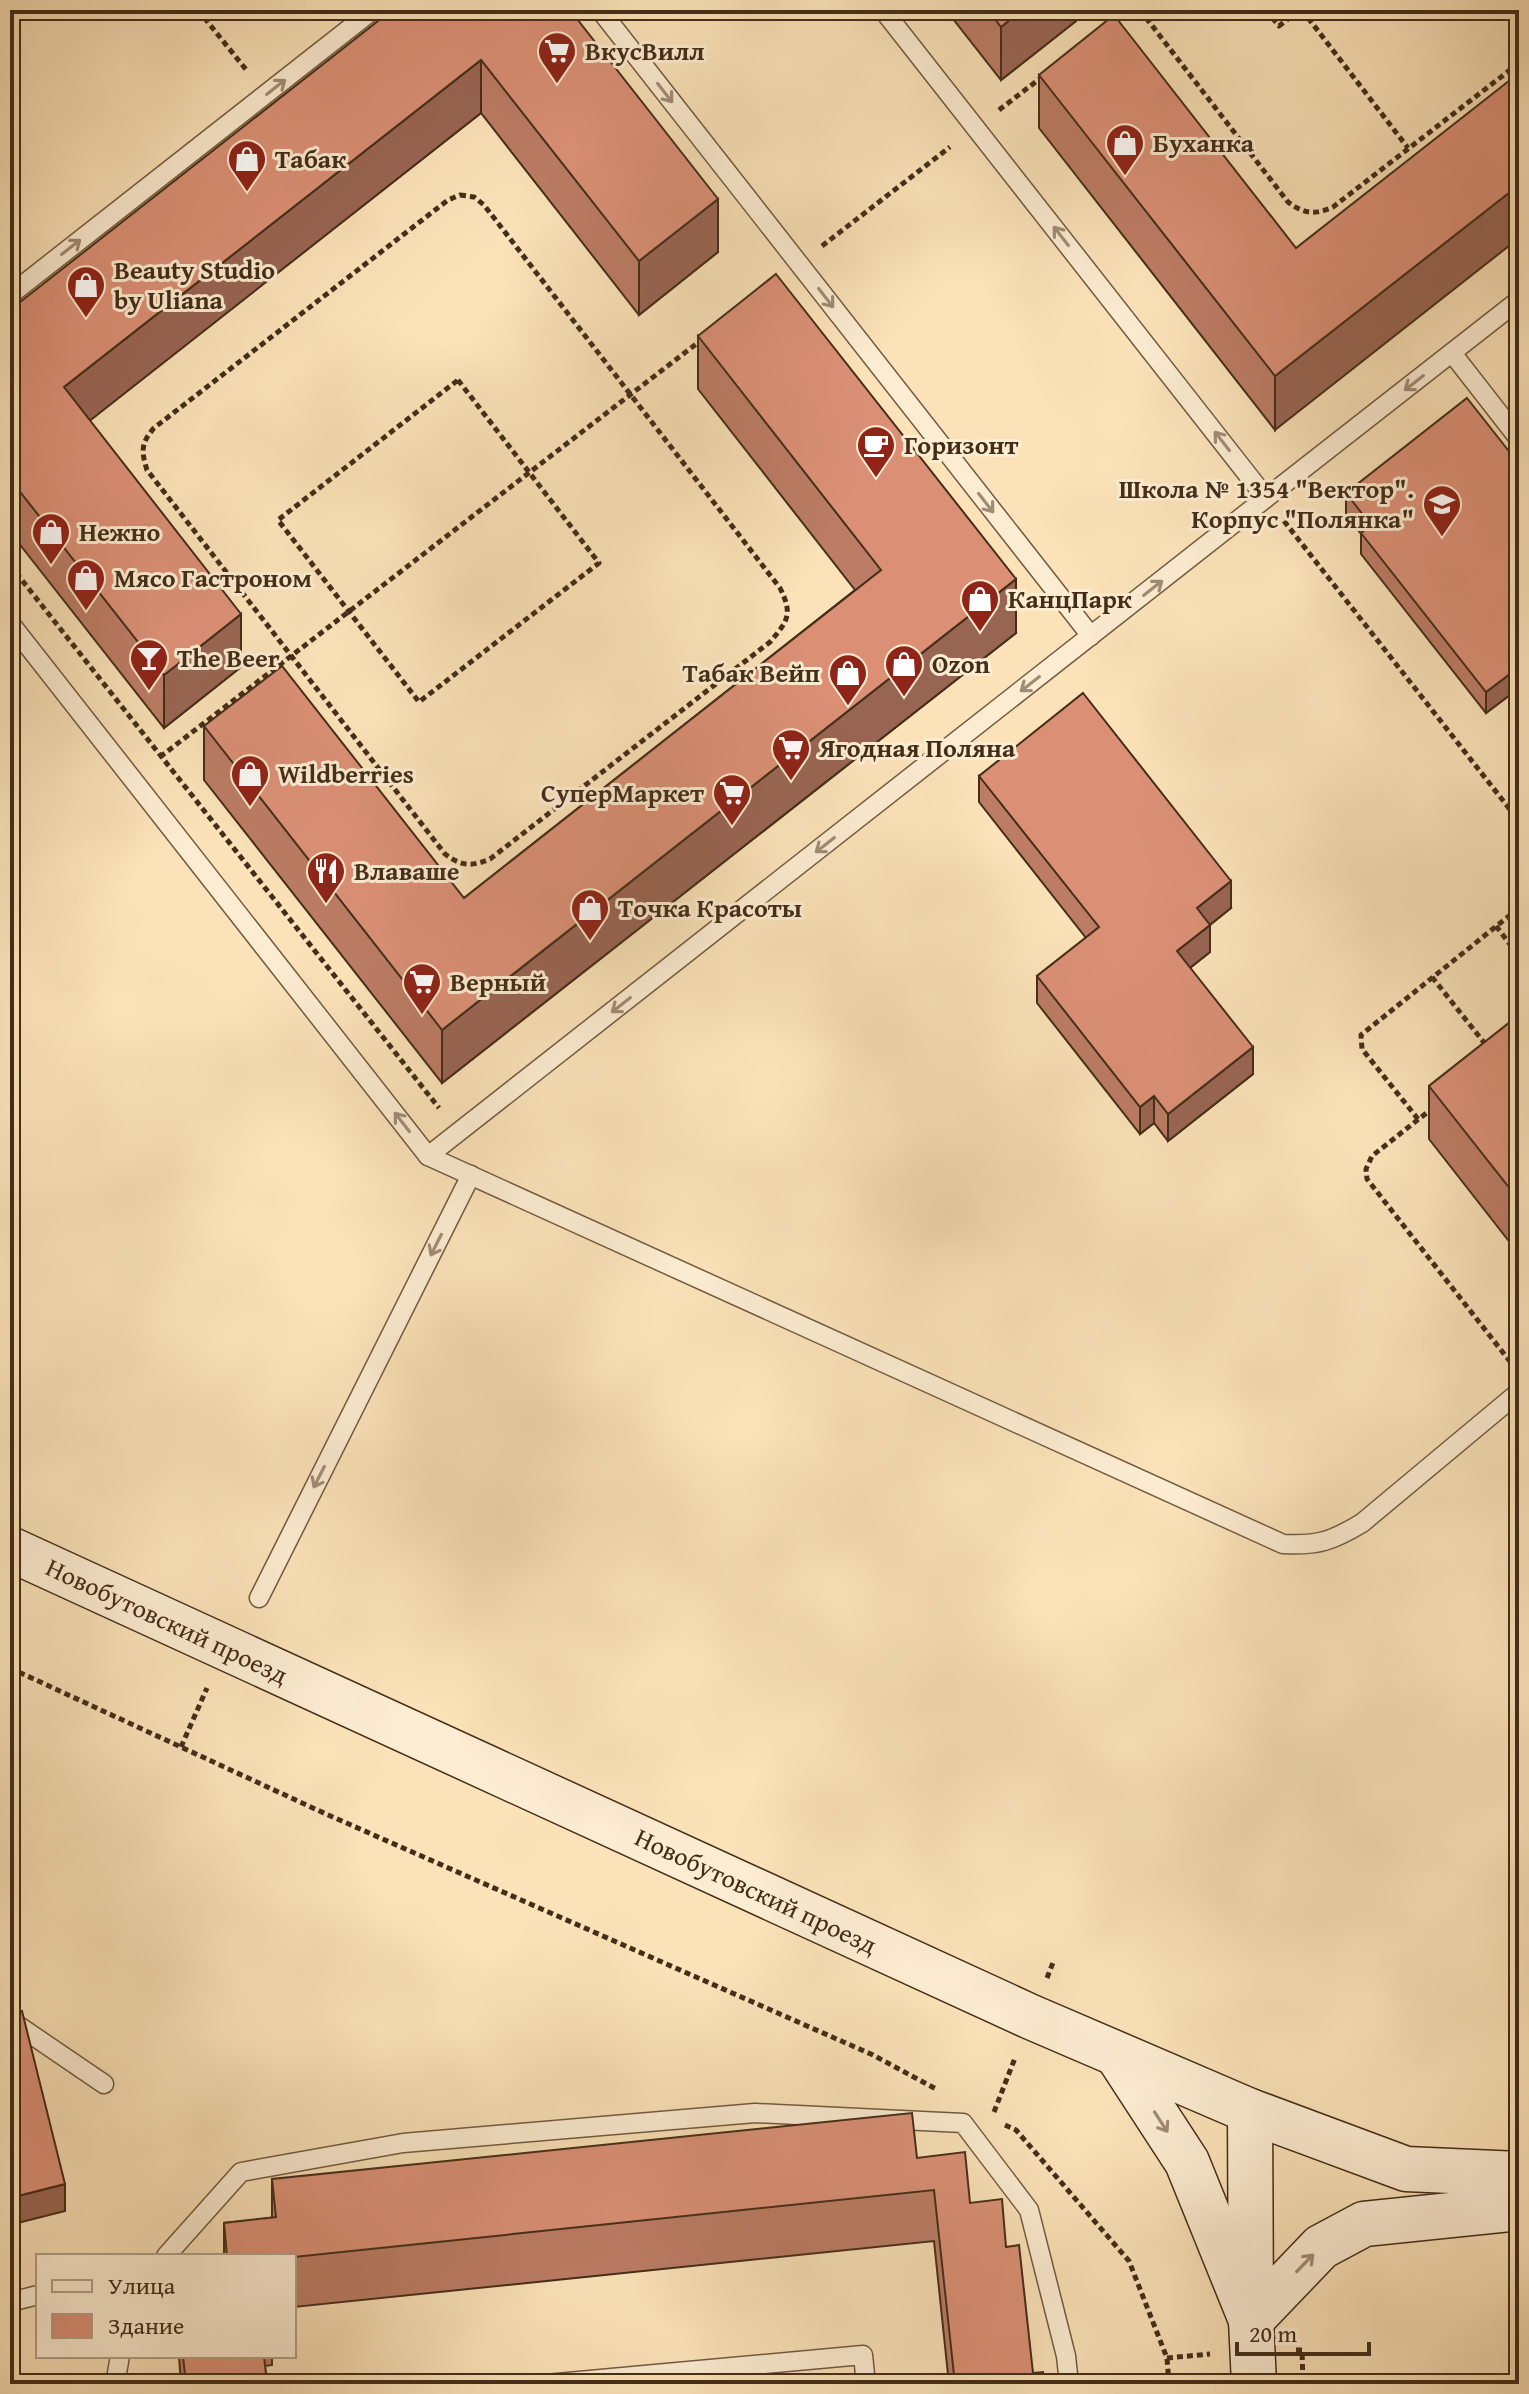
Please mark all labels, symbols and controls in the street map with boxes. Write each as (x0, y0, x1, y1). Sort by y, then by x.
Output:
supermarket icon: ВкусВилл (536, 30, 578, 85)
place label: ВкусВилл (585, 31, 705, 70)
one-way arrow (265, 78, 286, 95)
one-way arrow (657, 82, 674, 103)
shop icon: Буханка (1104, 122, 1146, 177)
place label: Буханка (1153, 123, 1255, 162)
shop icon: Табак (226, 138, 268, 193)
place label: Табак (275, 139, 346, 178)
one-way arrow (1052, 226, 1070, 247)
one-way arrow (60, 238, 81, 256)
place label: Beauty Studio by Uliana (114, 250, 275, 319)
shop icon: Beauty Studio by Uliana (65, 264, 107, 319)
one-way arrow (817, 287, 834, 308)
one-way arrow (1404, 374, 1425, 392)
cafe icon: Горизонт (855, 424, 897, 479)
place label: Горизонт (904, 425, 1018, 464)
one-way arrow (1213, 431, 1230, 452)
place label: Школа № 1354 "Вектор". Корпус "Полянка" (1119, 469, 1414, 538)
school or university icon: Школа № 1354 "Вектор". Корпус "Полянка" (1421, 483, 1463, 538)
one-way arrow (978, 492, 995, 513)
shop icon: Нежно (30, 511, 72, 566)
place label: Нежно (79, 512, 160, 551)
shop icon: Мясо Гастроном (65, 557, 107, 612)
place label: Мясо Гастроном (114, 558, 312, 597)
shop icon: КанцПарк (959, 578, 1001, 633)
place label: КанцПарк (1008, 579, 1132, 618)
one-way arrow (1142, 579, 1163, 596)
bar icon: The Beer (128, 637, 170, 692)
place label: The Beer (177, 638, 280, 677)
shop icon: Ozon (883, 643, 925, 698)
place label: Ozon (932, 644, 991, 683)
shop icon: Табак Вейп (827, 652, 869, 707)
place label: Табак Вейп (683, 653, 820, 692)
one-way arrow (1020, 675, 1041, 693)
supermarket icon: Ягодная Поляна (770, 727, 812, 782)
place label: Ягодная Поляна (818, 728, 1016, 767)
shop icon: Wildberries (229, 753, 271, 808)
place label: Wildberries (278, 754, 414, 793)
supermarket icon: СуперМаркет (711, 772, 753, 827)
place label: СуперМаркет (541, 773, 704, 812)
one-way arrow (815, 836, 836, 853)
restaurant icon: Влаваше (305, 850, 347, 905)
place label: Влаваше (354, 851, 460, 890)
shop icon: Точка Красоты (569, 887, 611, 942)
place label: Точка Красоты (618, 888, 802, 927)
supermarket icon: Верный (401, 961, 443, 1016)
place label: Верный (450, 962, 546, 1001)
one-way arrow (611, 997, 632, 1014)
one-way arrow (393, 1112, 410, 1133)
one-way arrow (428, 1232, 443, 1256)
one-way arrow (311, 1465, 327, 1489)
street label: Новобутовский проезд (40, 1547, 295, 1694)
street label: Новобутовский проезд (629, 1817, 884, 1964)
one-way arrow (1153, 2110, 1169, 2133)
legend (36, 2254, 296, 2358)
one-way arrow (1295, 2254, 1313, 2274)
text: Улица (108, 2268, 176, 2303)
scale bar (1237, 2306, 1369, 2356)
text: Здание (108, 2308, 184, 2343)
text: 20 m (1249, 2316, 1297, 2351)

